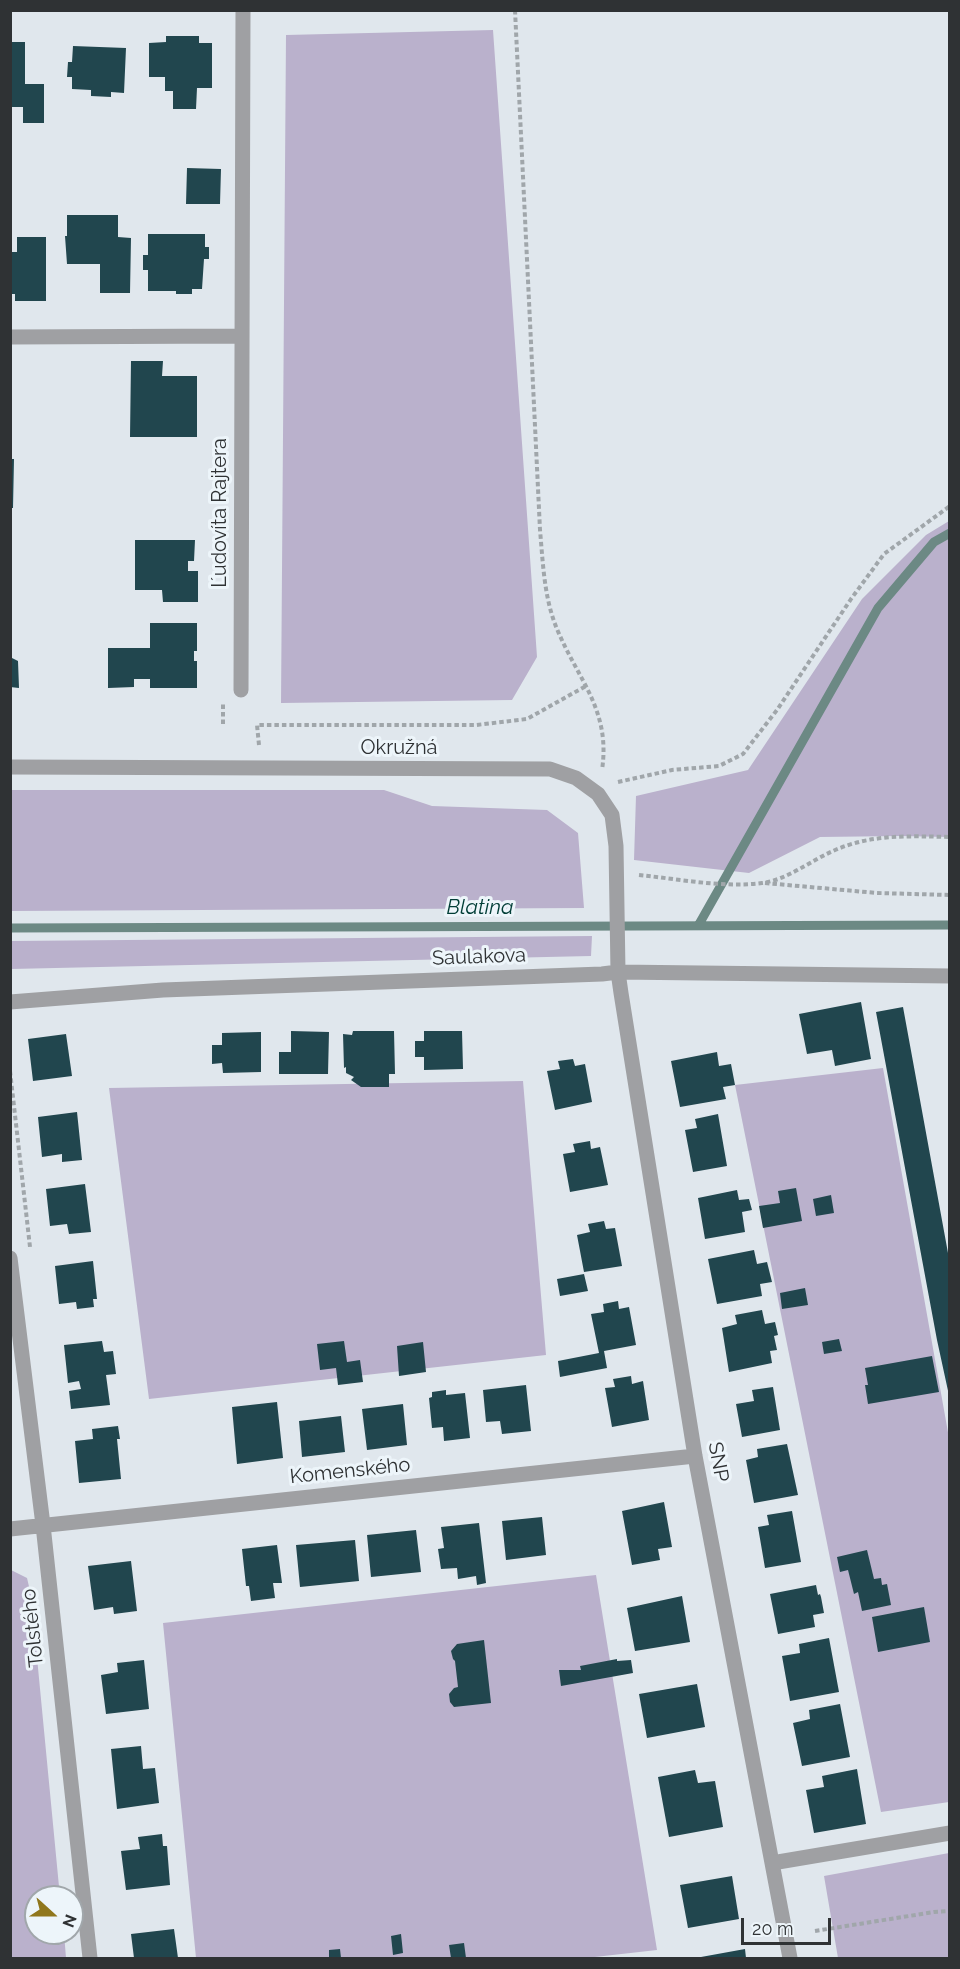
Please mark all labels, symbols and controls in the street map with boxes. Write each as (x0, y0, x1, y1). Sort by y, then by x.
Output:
street label: Ľudovíta Rajtera (208, 438, 232, 588)
street label: Okružná (361, 736, 437, 760)
water label: Blatina (447, 895, 513, 921)
street label: Saulakova (432, 943, 526, 971)
street label: SNP (703, 1440, 733, 1484)
street label: Komenského (289, 1453, 411, 1489)
street label: Tolstého (17, 1588, 49, 1668)
north arrow (24, 1885, 84, 1945)
scale bar (744, 1906, 834, 1944)
text: N (58, 1912, 80, 1930)
text: 20 m (752, 1918, 794, 1939)

